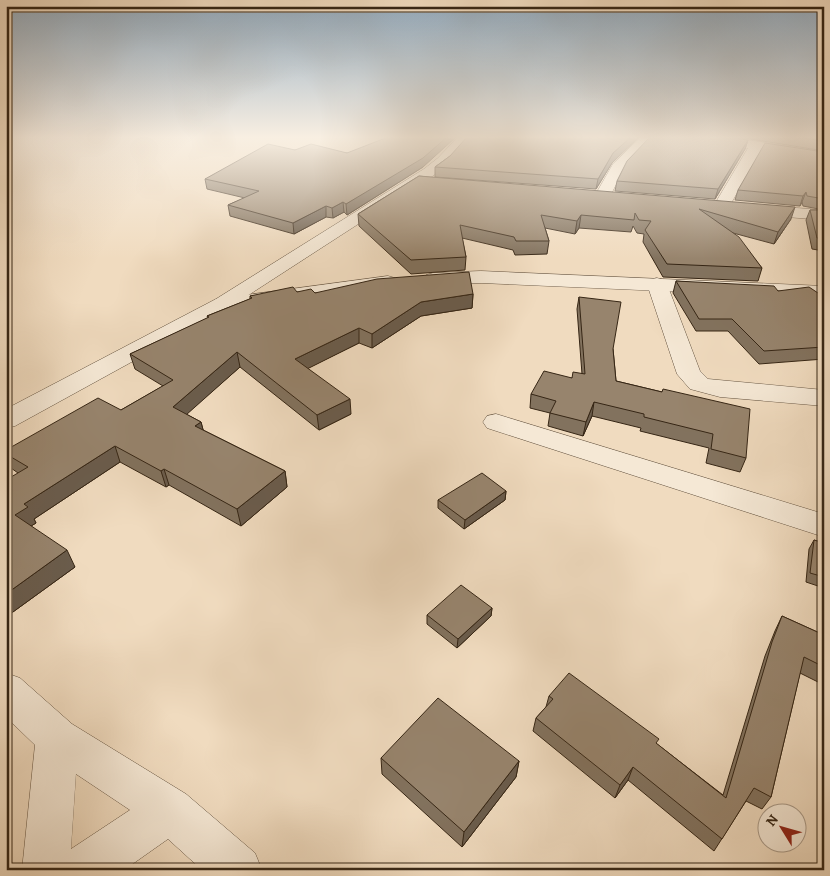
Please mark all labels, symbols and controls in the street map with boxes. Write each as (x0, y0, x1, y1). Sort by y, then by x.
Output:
north arrow (758, 804, 808, 854)
text: N (761, 811, 783, 830)

